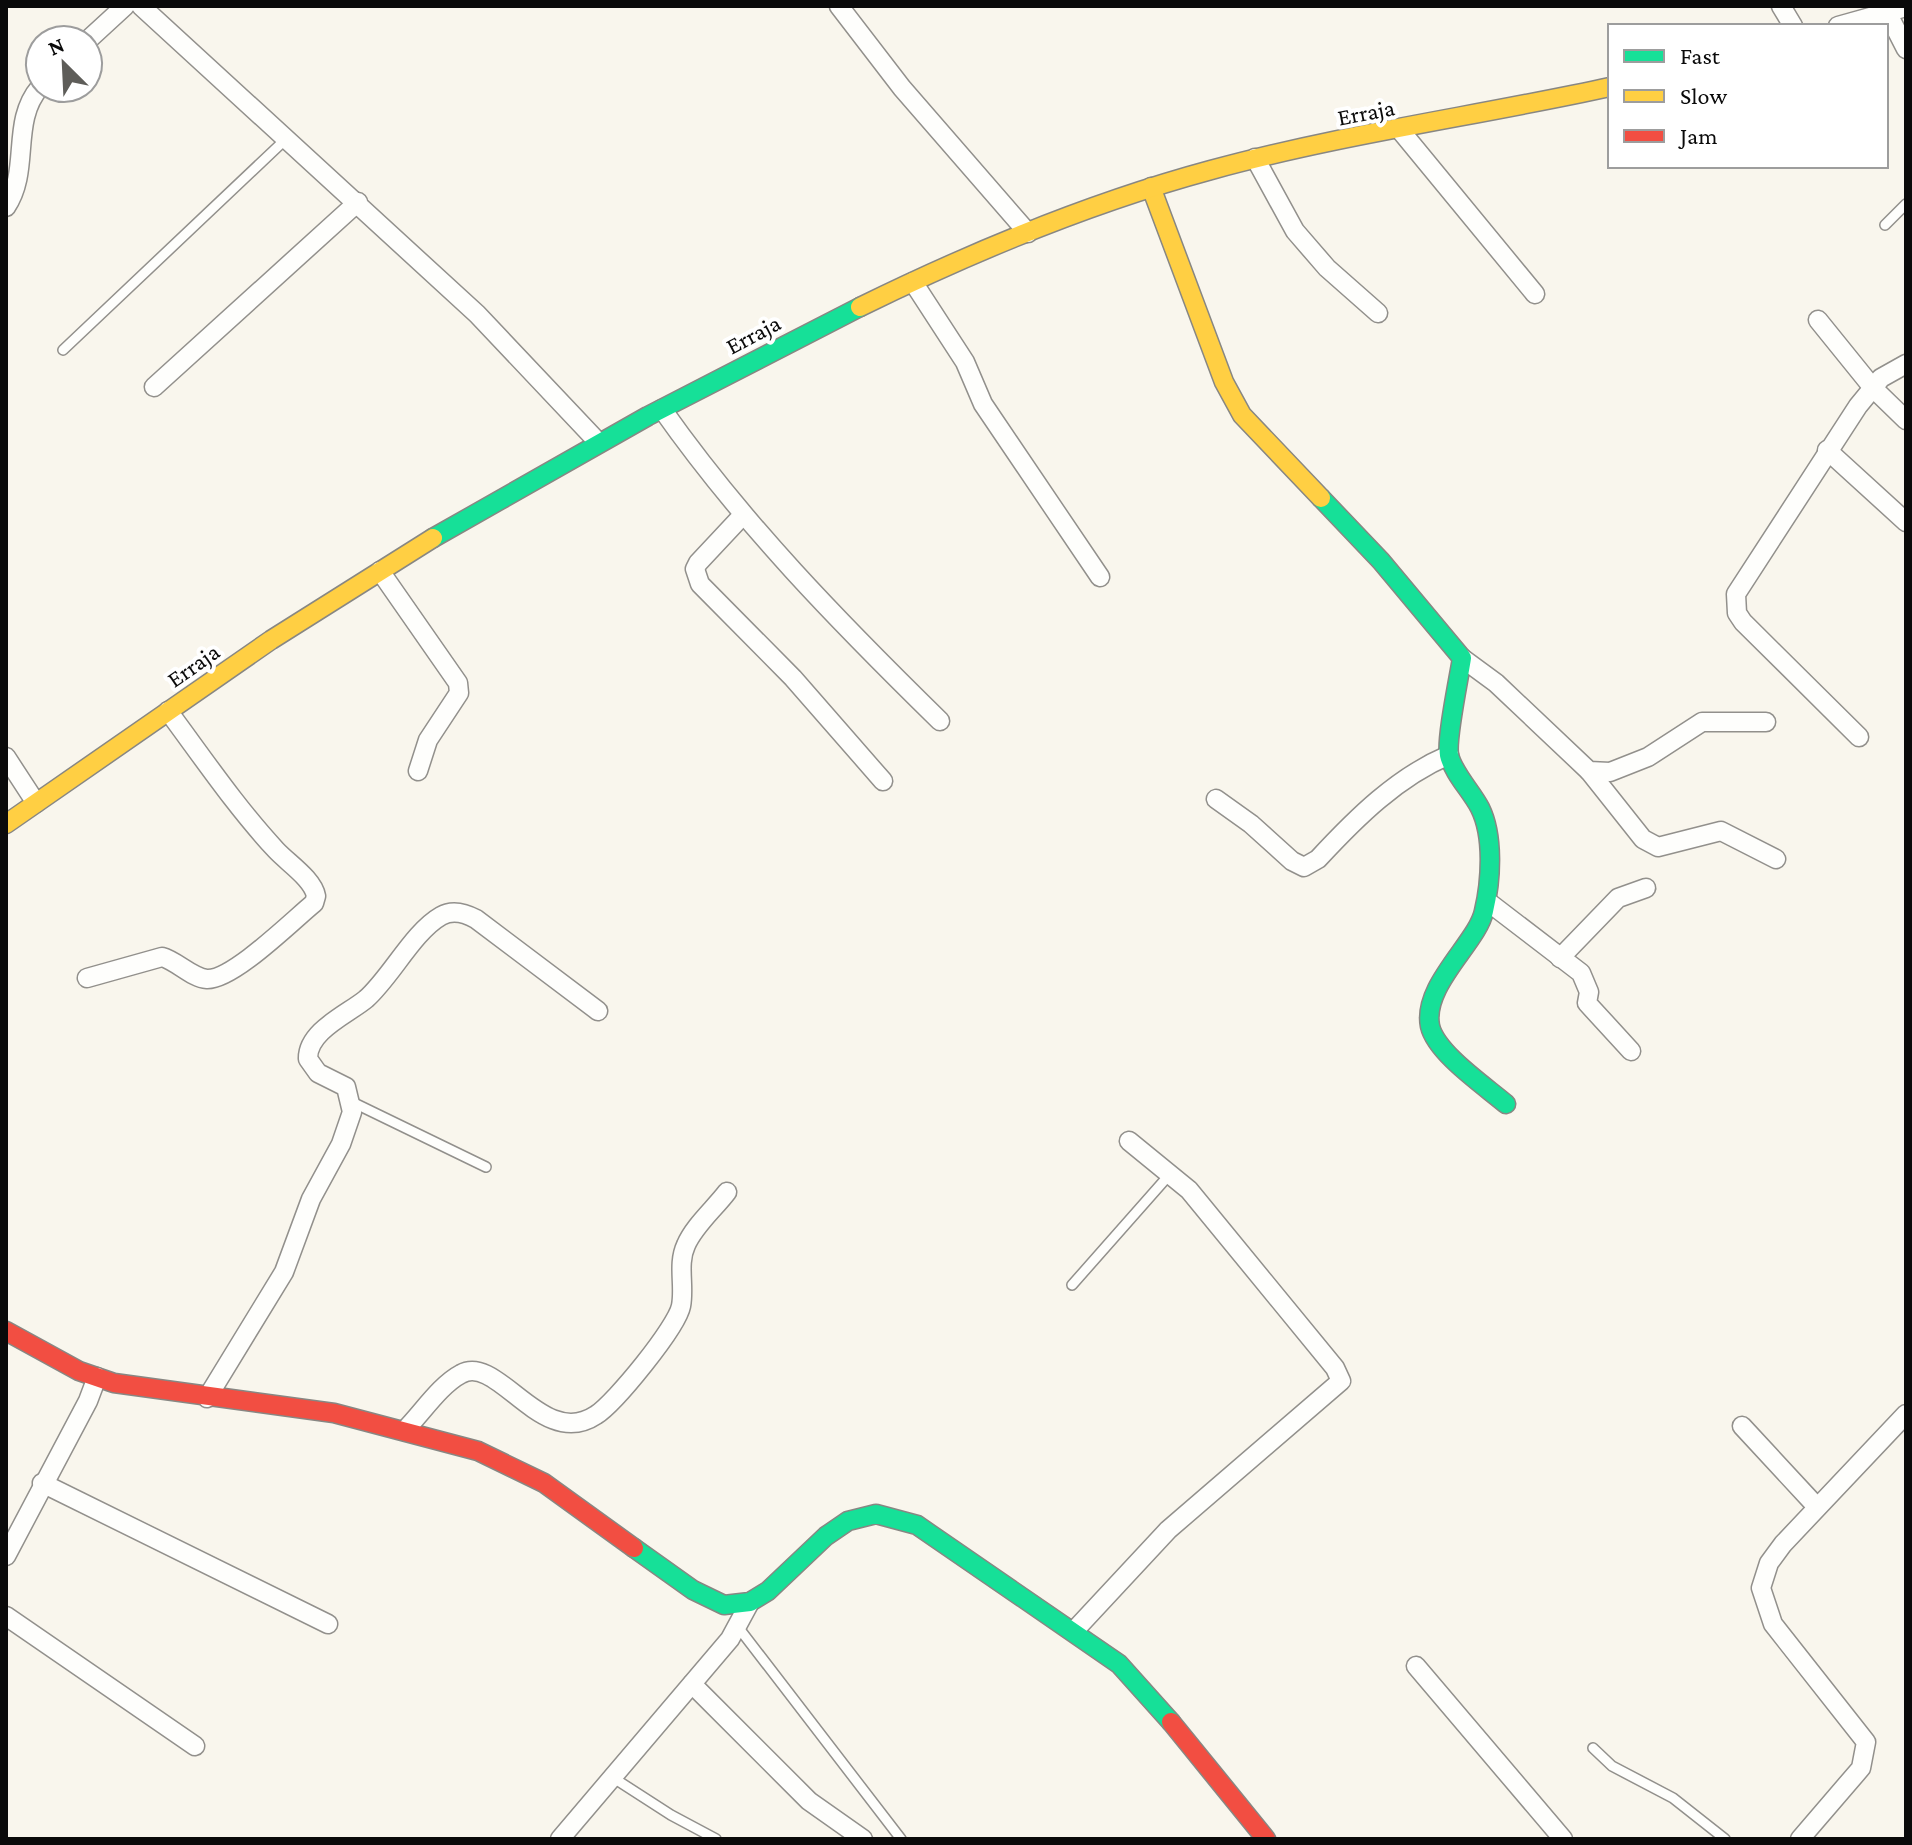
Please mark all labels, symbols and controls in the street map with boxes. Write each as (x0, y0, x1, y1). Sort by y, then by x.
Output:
north arrow (24, 24, 104, 104)
legend (1608, 24, 1888, 168)
text: N (44, 32, 68, 61)
text: Fast (1680, 42, 1721, 69)
text: Slow (1680, 82, 1727, 109)
street label: Erraja (1335, 93, 1397, 131)
text: Jam (1678, 122, 1718, 149)
street label: Erraja (721, 309, 785, 359)
street label: Erraja (162, 637, 224, 693)

